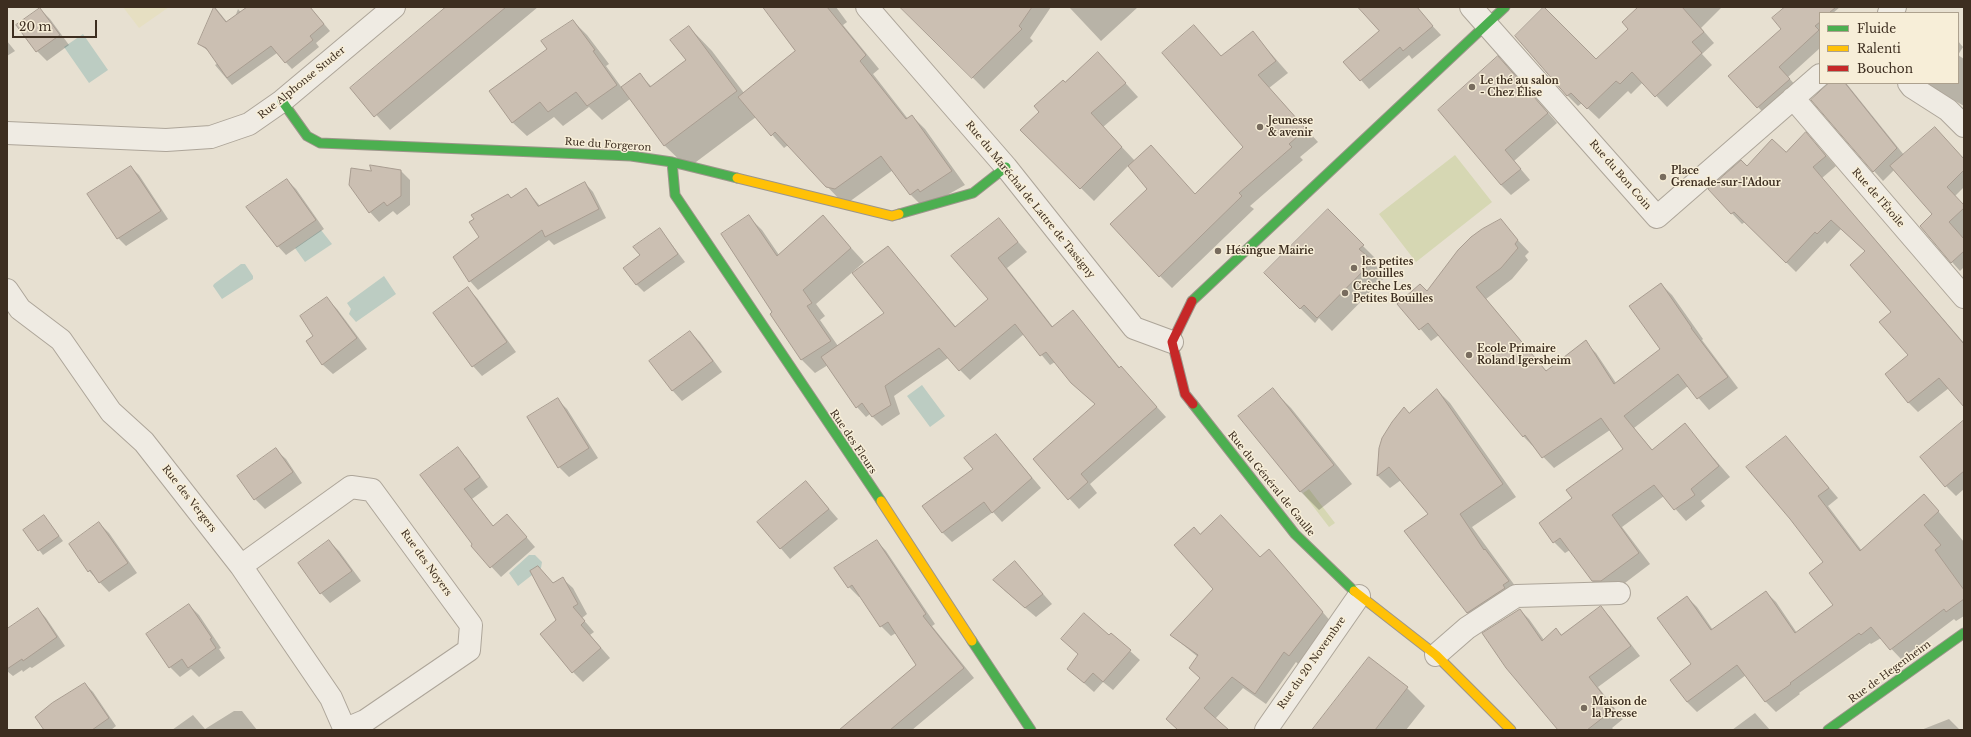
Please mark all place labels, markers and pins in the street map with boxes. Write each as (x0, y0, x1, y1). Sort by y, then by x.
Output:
place label: Le thé au salon - Chez Élise (1480, 75, 1559, 98)
marker: Le thé au salon - Chez Élise (1467, 82, 1477, 92)
place label: Jeunesse & avenir (1268, 115, 1313, 138)
marker: Jeunesse & avenir (1255, 122, 1265, 132)
place label: Place Grenade-sur-l'Adour (1671, 165, 1781, 188)
marker: Place Grenade-sur-l'Adour (1658, 172, 1668, 182)
place label: Hésingue Mairie (1226, 245, 1314, 257)
marker: Hésingue Mairie (1213, 246, 1223, 256)
place label: les petites bouilles (1362, 256, 1413, 280)
marker: les petites bouilles (1349, 263, 1359, 273)
place label: Crèche Les Petites Bouilles (1353, 281, 1433, 304)
marker: Crèche Les Petites Bouilles (1340, 288, 1350, 298)
place label: Ecole Primaire Roland Igersheim (1477, 343, 1571, 366)
marker: Ecole Primaire Roland Igersheim (1464, 350, 1474, 360)
place label: Maison de la Presse (1592, 696, 1647, 720)
marker: Maison de la Presse (1579, 703, 1589, 713)

